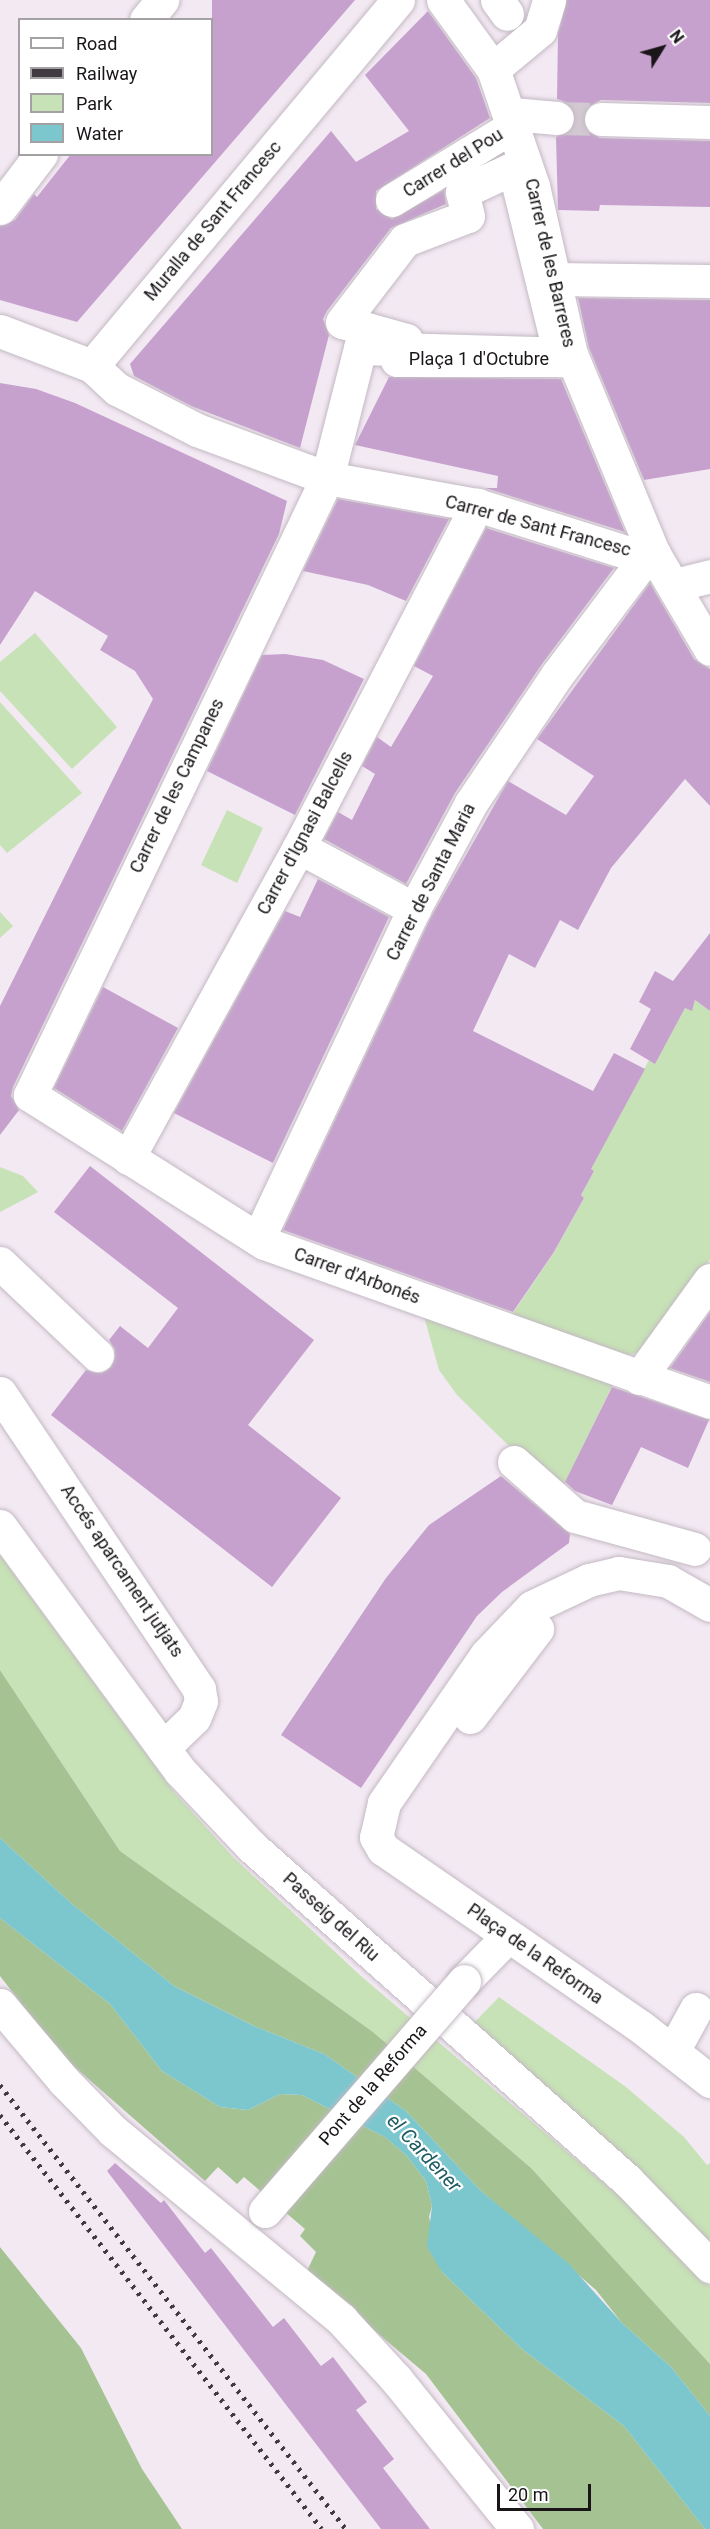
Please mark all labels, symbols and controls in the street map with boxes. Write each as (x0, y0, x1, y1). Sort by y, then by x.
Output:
legend (18, 18, 213, 156)
north arrow (632, 18, 692, 78)
text: N (666, 27, 688, 47)
text: Road (76, 33, 117, 54)
text: Railway (76, 63, 137, 84)
text: Park (76, 93, 112, 114)
text: Water (76, 123, 123, 144)
street label: Carrer del Pou (399, 124, 507, 202)
street label: Muralla de Sant Francesc (140, 137, 286, 305)
street label: Carrer de les Barreres (520, 176, 580, 350)
street label: Plaça 1 d'Octubre (409, 348, 549, 370)
street label: Carrer de Sant Francesc (443, 491, 633, 561)
street label: Carrer de les Campanes (125, 695, 229, 877)
street label: Carrer d'Ignasi Balcells (253, 747, 357, 919)
street label: Carrer de Santa Maria (382, 800, 480, 964)
street label: Carrer d'Arbonés (291, 1243, 423, 1309)
street label: Accés aparcament jutjats (56, 1481, 188, 1661)
street label: Passeig del Riu (278, 1868, 384, 1966)
street label: Plaça de la Reforma (463, 1899, 607, 2009)
street label: Pont de la Reforma (315, 2020, 431, 2150)
water label: el Cardener (382, 2109, 466, 2197)
scale bar (500, 2472, 594, 2510)
text: 20 m (508, 2484, 548, 2505)

